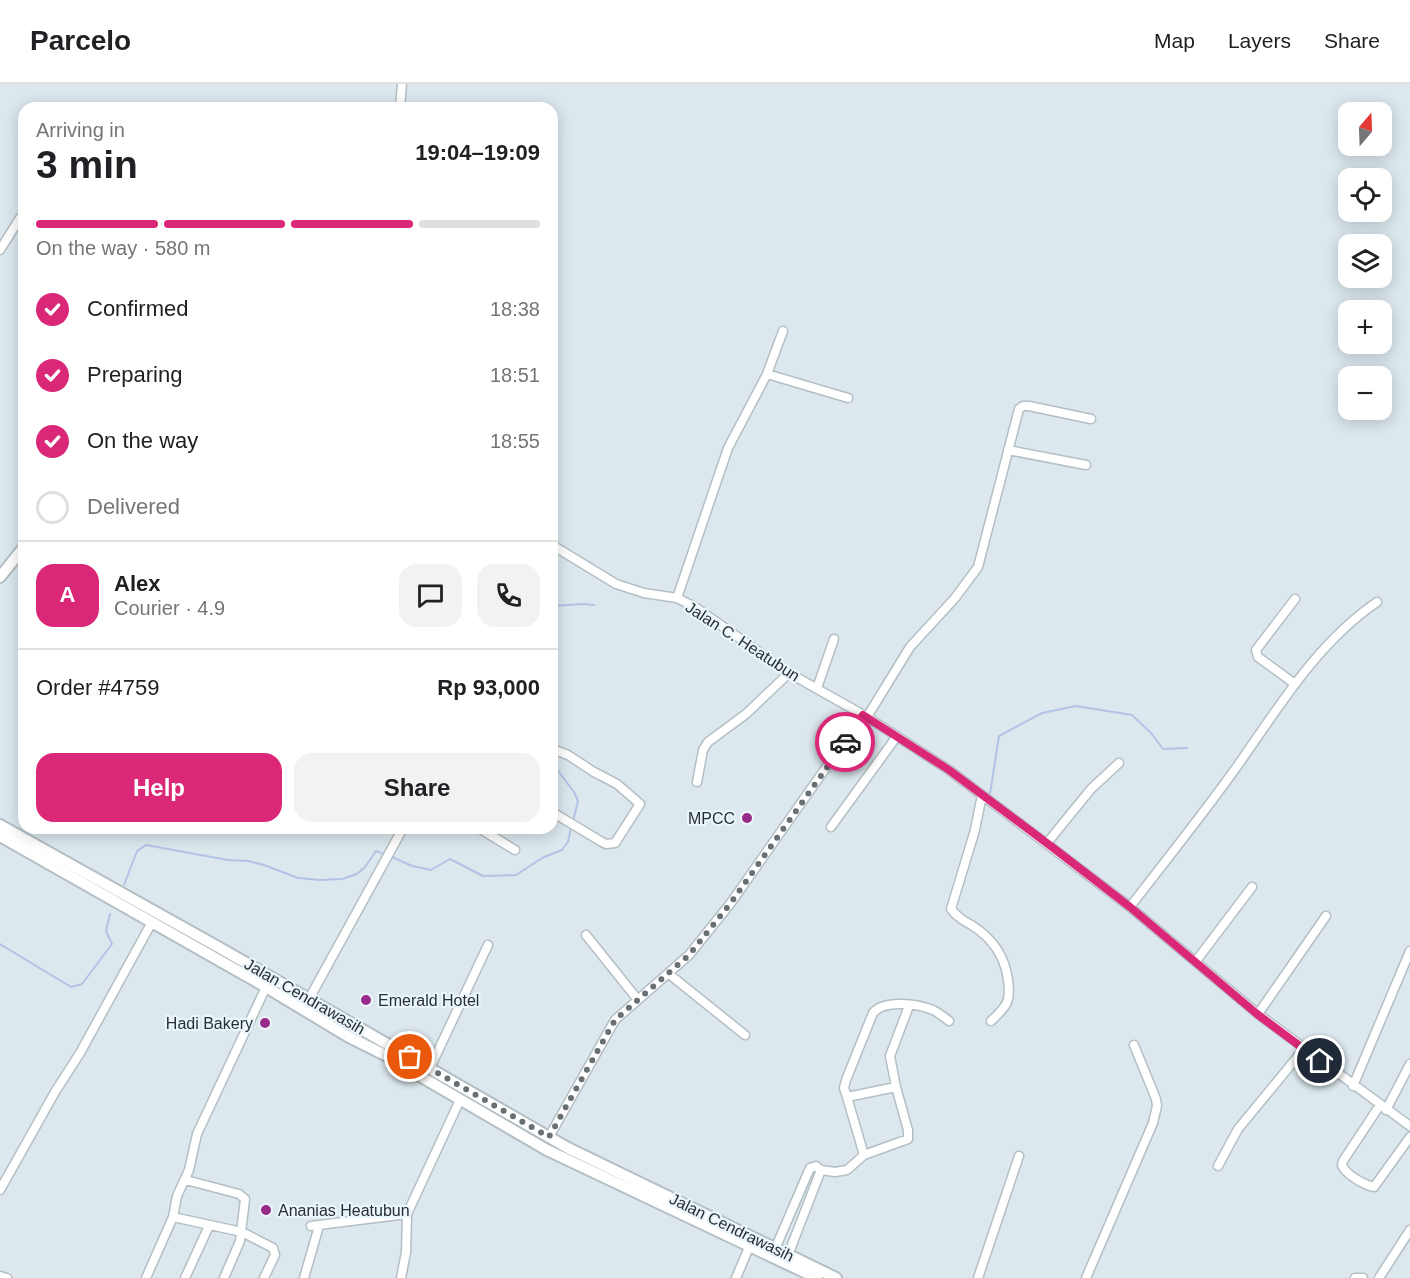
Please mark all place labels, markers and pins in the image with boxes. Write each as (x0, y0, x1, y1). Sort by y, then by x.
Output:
place label: MPCC (688, 810, 735, 827)
marker: MPCC (740, 811, 754, 825)
place label: Emerald Hotel (378, 992, 479, 1009)
marker: Emerald Hotel (359, 993, 373, 1007)
place label: Hadi Bakery (166, 1015, 253, 1032)
marker: Hadi Bakery (258, 1016, 272, 1030)
pin (384, 1031, 435, 1082)
pin (1294, 1035, 1345, 1086)
place label: Ananias Heatubun (278, 1202, 410, 1219)
marker: Ananias Heatubun (259, 1203, 273, 1217)

